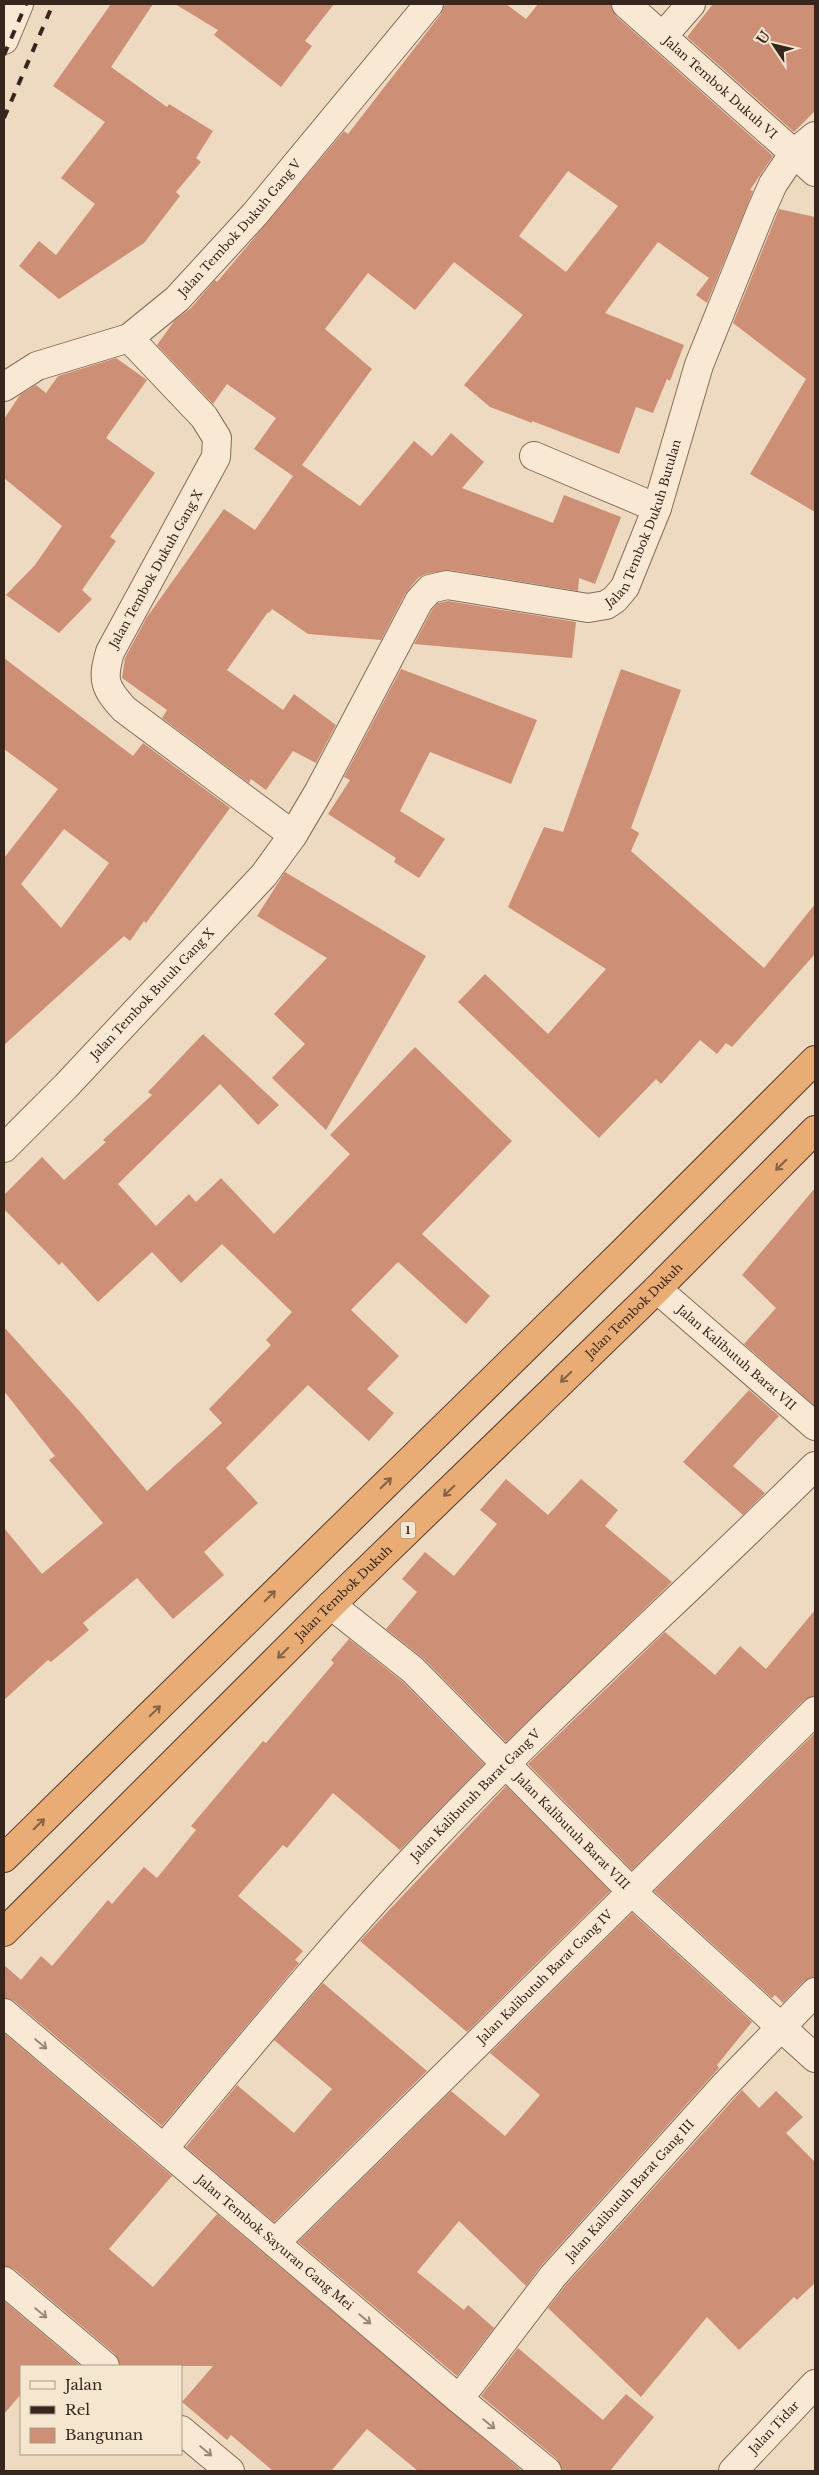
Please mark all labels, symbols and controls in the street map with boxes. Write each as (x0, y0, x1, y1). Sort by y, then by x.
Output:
north arrow (749, 20, 799, 70)
text: U (752, 27, 775, 48)
street label: Jalan Tembok Dukuh VI (659, 32, 781, 142)
street label: Jalan Tembok Dukuh Gang V (174, 156, 305, 301)
street label: Jalan Tembok Dukuh Butulan (601, 437, 684, 611)
street label: Jalan Tembok Dukuh Gang X (105, 487, 205, 652)
street label: Jalan Tembok Butuh Gang X (86, 925, 217, 1064)
one-way arrow (775, 1158, 787, 1171)
street label: Jalan Tembok Dukuh (581, 1260, 686, 1363)
street label: Jalan Kalibutuh Barat VII (673, 1300, 799, 1413)
one-way arrow (559, 1371, 572, 1383)
one-way arrow (380, 1477, 393, 1489)
one-way arrow (443, 1484, 455, 1497)
road number: 1 (400, 1522, 416, 1538)
street label: Jalan Tembok Dukuh (290, 1542, 395, 1645)
one-way arrow (264, 1590, 276, 1602)
one-way arrow (277, 1647, 289, 1659)
one-way arrow (149, 1705, 161, 1717)
street label: Jalan Kalibutuh Barat Gang V (406, 1726, 544, 1865)
street label: Jalan Kalibutuh Barat VIII (510, 1768, 633, 1892)
one-way arrow (33, 1818, 45, 1831)
street label: Jalan Kalibutuh Barat Gang IV (472, 1906, 616, 2048)
one-way arrow (34, 2038, 47, 2049)
street label: Jalan Kalibutuh Barat Gang III (561, 2116, 697, 2265)
street label: Jalan Tembok Sayuran Gang Mei (192, 2170, 357, 2313)
one-way arrow (34, 2307, 47, 2318)
one-way arrow (358, 2314, 371, 2325)
legend (20, 2365, 182, 2455)
text: Jalan (63, 2375, 102, 2394)
street label: Jalan Tidar (744, 2397, 802, 2458)
text: Rel (65, 2400, 90, 2419)
one-way arrow (482, 2418, 495, 2429)
text: Bangunan (65, 2425, 143, 2444)
one-way arrow (199, 2445, 212, 2456)

